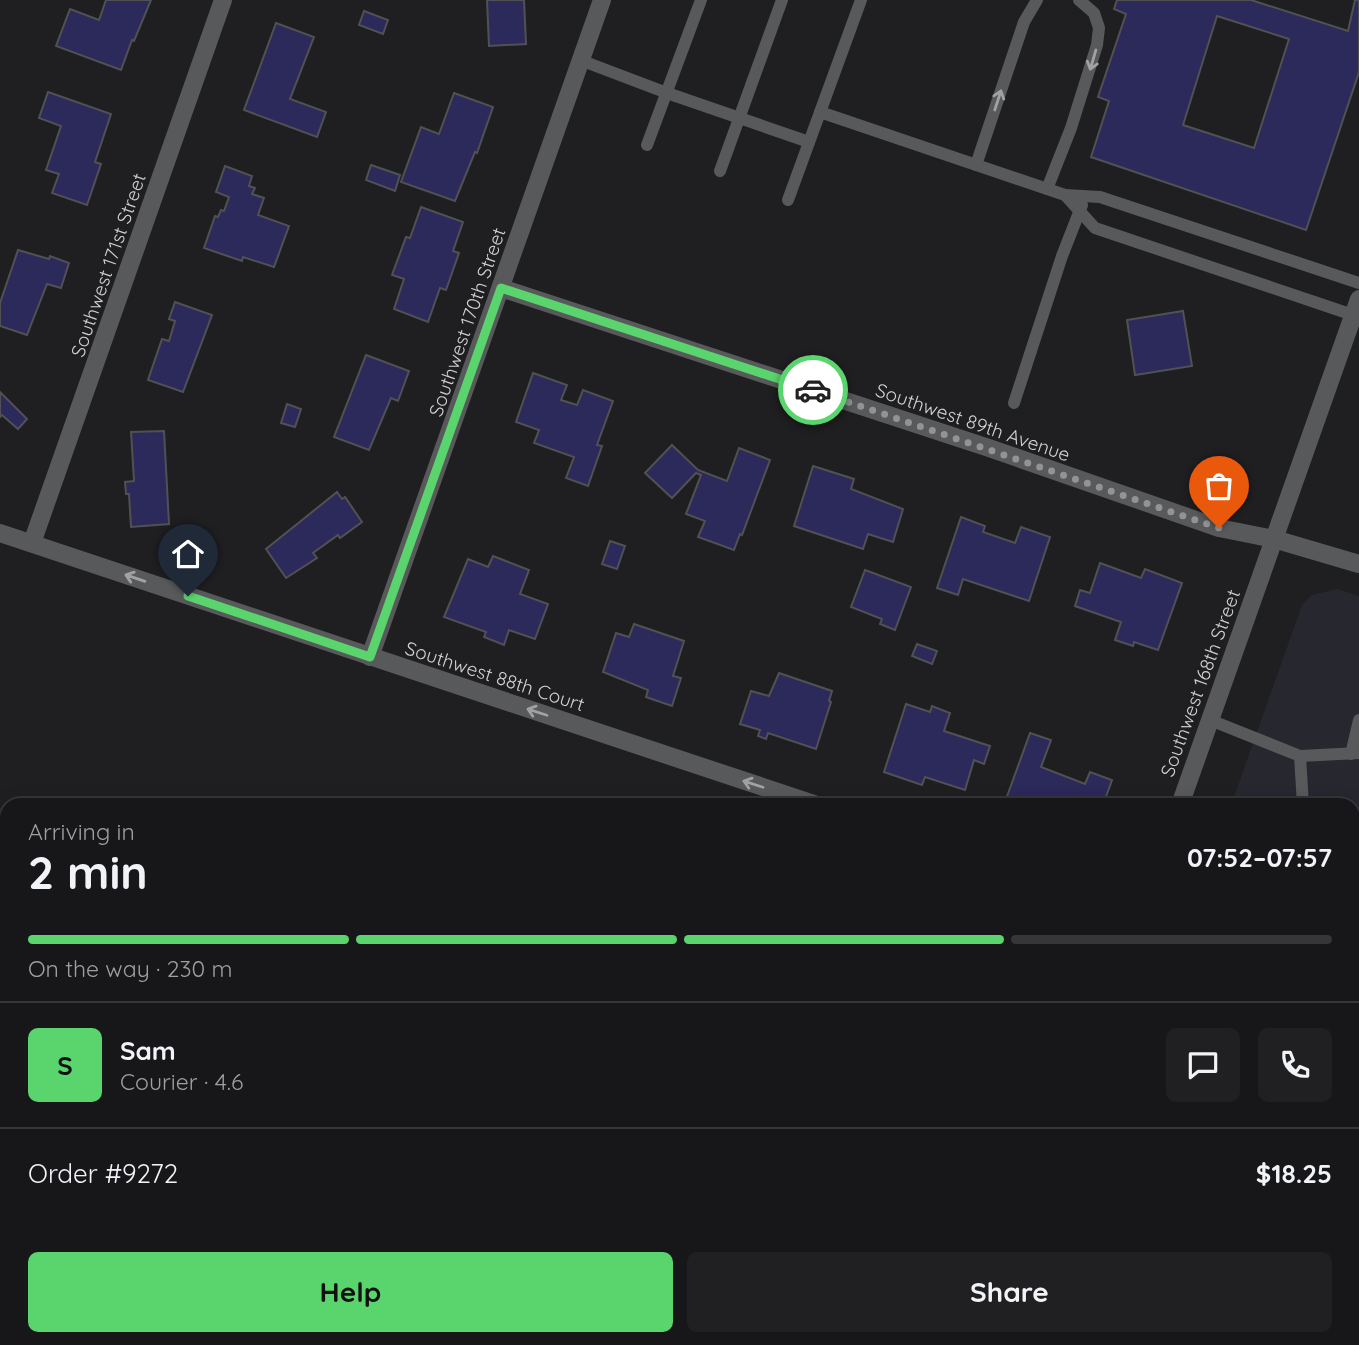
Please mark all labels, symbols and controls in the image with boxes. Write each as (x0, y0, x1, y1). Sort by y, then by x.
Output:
one-way arrow (1086, 48, 1099, 71)
one-way arrow (992, 89, 1005, 111)
street label: Southwest 171st Street (65, 170, 151, 360)
street label: Southwest 170th Street (423, 224, 511, 420)
courier (778, 355, 848, 425)
icon: car (794, 371, 832, 409)
street label: Southwest 89th Avenue (873, 377, 1073, 467)
pin (1189, 456, 1249, 528)
icon: bag (1200, 467, 1238, 505)
pin (158, 524, 218, 596)
icon: home (169, 535, 207, 573)
one-way arrow (124, 571, 146, 584)
street label: Southwest 168th Street (1155, 586, 1245, 780)
street label: Southwest 88th Court (402, 636, 588, 716)
one-way arrow (526, 705, 548, 717)
one-way arrow (742, 776, 764, 789)
text: Arriving in (28, 817, 135, 846)
text: 07:52–07:57 (1187, 841, 1332, 874)
text: 2 min (28, 843, 148, 901)
text: On the way · 230 m (28, 954, 233, 983)
button: chat (1166, 1028, 1240, 1102)
button: phone (1258, 1028, 1332, 1102)
text: Sam (120, 1034, 176, 1067)
text: S (57, 1049, 73, 1082)
text: Courier · 4.6 (120, 1067, 243, 1096)
text: Order #9272 (28, 1157, 178, 1190)
text: $18.25 (1256, 1157, 1332, 1190)
button: Help (28, 1252, 673, 1332)
button: Share (687, 1252, 1332, 1332)

